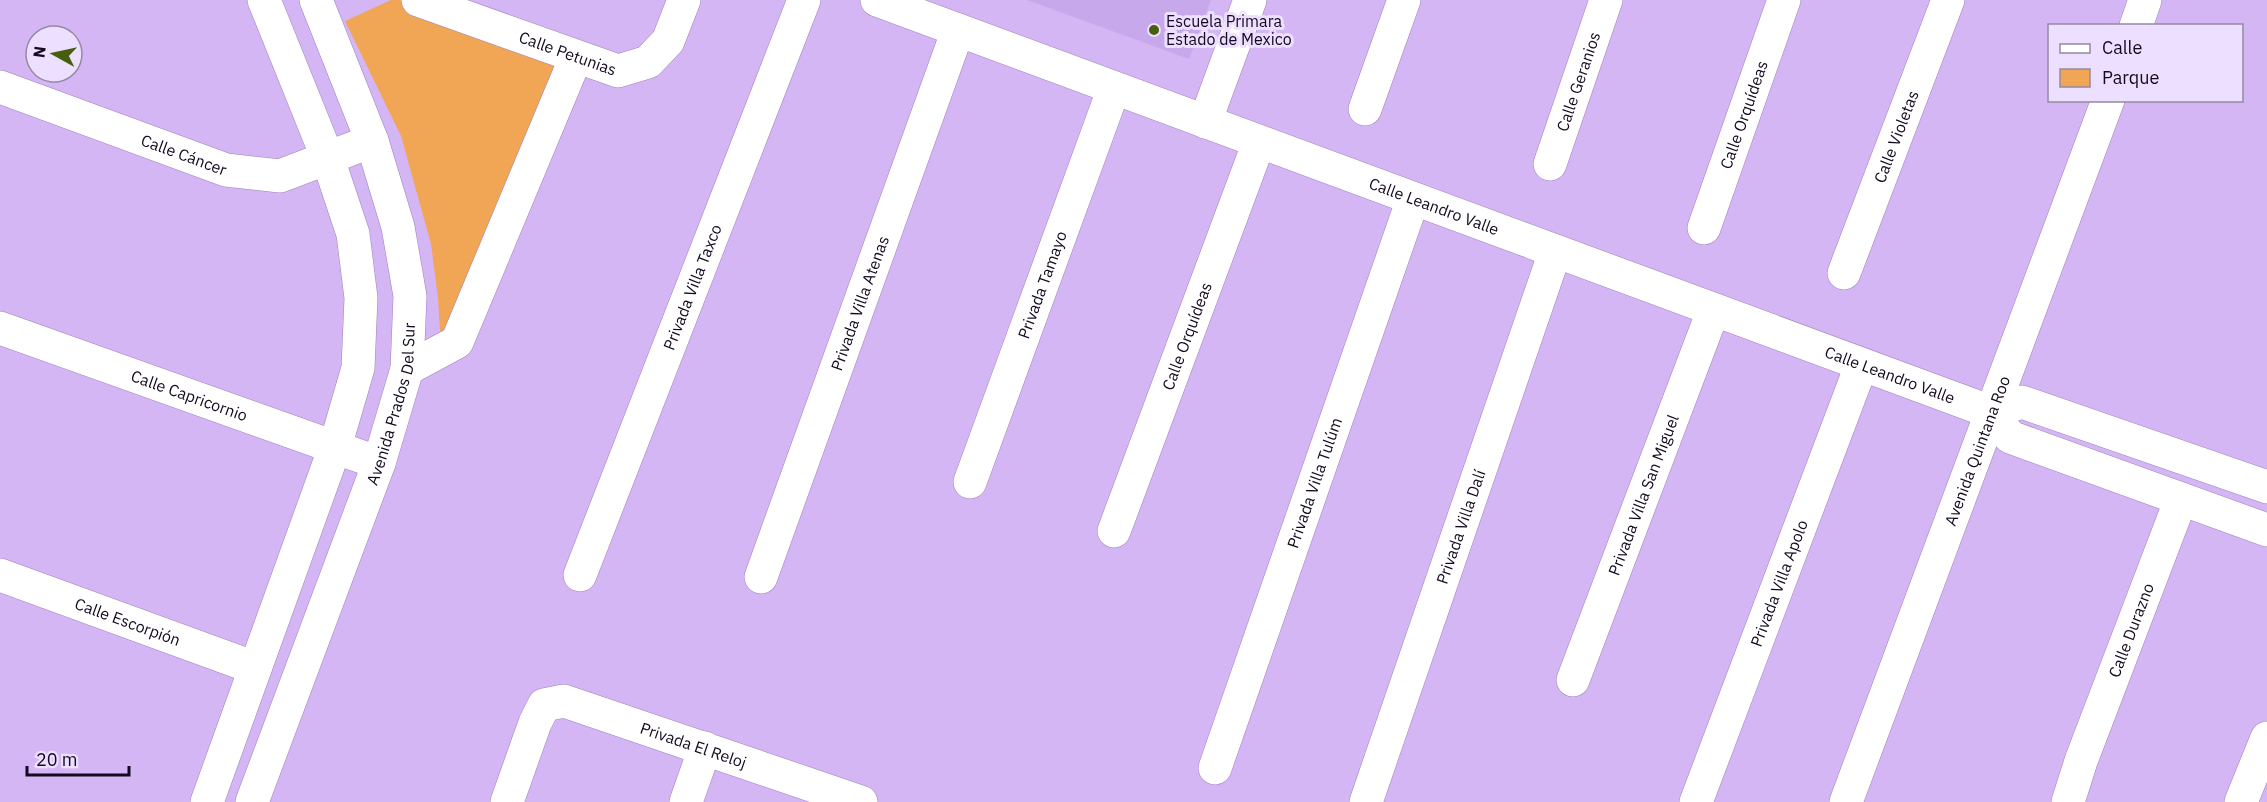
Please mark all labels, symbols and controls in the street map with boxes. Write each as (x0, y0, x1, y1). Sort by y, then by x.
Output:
place label: Escuela Primara Estado de Mexico (1166, 11, 1292, 49)
marker: Escuela Primara Estado de Mexico (1147, 23, 1161, 37)
north arrow (24, 24, 84, 84)
legend (2048, 24, 2243, 102)
street label: Calle Petunias (516, 27, 619, 80)
street label: Calle Geranios (1552, 29, 1604, 134)
text: Calle (2102, 36, 2142, 59)
text: N (28, 45, 50, 59)
street label: Calle Orquídeas (1715, 58, 1772, 172)
text: Parque (2102, 66, 2160, 89)
street label: Calle Violetas (1869, 87, 1923, 186)
street label: Calle Cáncer (138, 130, 230, 179)
street label: Calle Leandro Valle (1366, 173, 1502, 239)
street label: Privada Villa Taxco (659, 221, 726, 353)
street label: Privada Tamayo (1013, 228, 1071, 341)
street label: Privada Villa Atenas (826, 233, 893, 373)
street label: Calle Orquídeas (1157, 279, 1216, 393)
street label: Avenida Prados Del Sur (362, 322, 419, 488)
street label: Calle Leandro Valle (1822, 341, 1958, 408)
street label: Calle Capricornio (128, 366, 250, 425)
street label: Avenida Quintana Roo (1940, 373, 2014, 528)
street label: Privada Villa San Miguel (1604, 412, 1683, 578)
street label: Privada Villa Tulúm (1282, 415, 1346, 551)
street label: Privada Villa Dalí (1432, 467, 1489, 587)
street label: Privada Villa Apolo (1746, 517, 1812, 649)
street label: Calle Durazno (2104, 580, 2158, 680)
street label: Calle Escorpión (72, 593, 183, 650)
street label: Privada El Reloj (638, 718, 749, 772)
scale bar (27, 739, 129, 777)
text: 20 m (36, 748, 78, 771)

